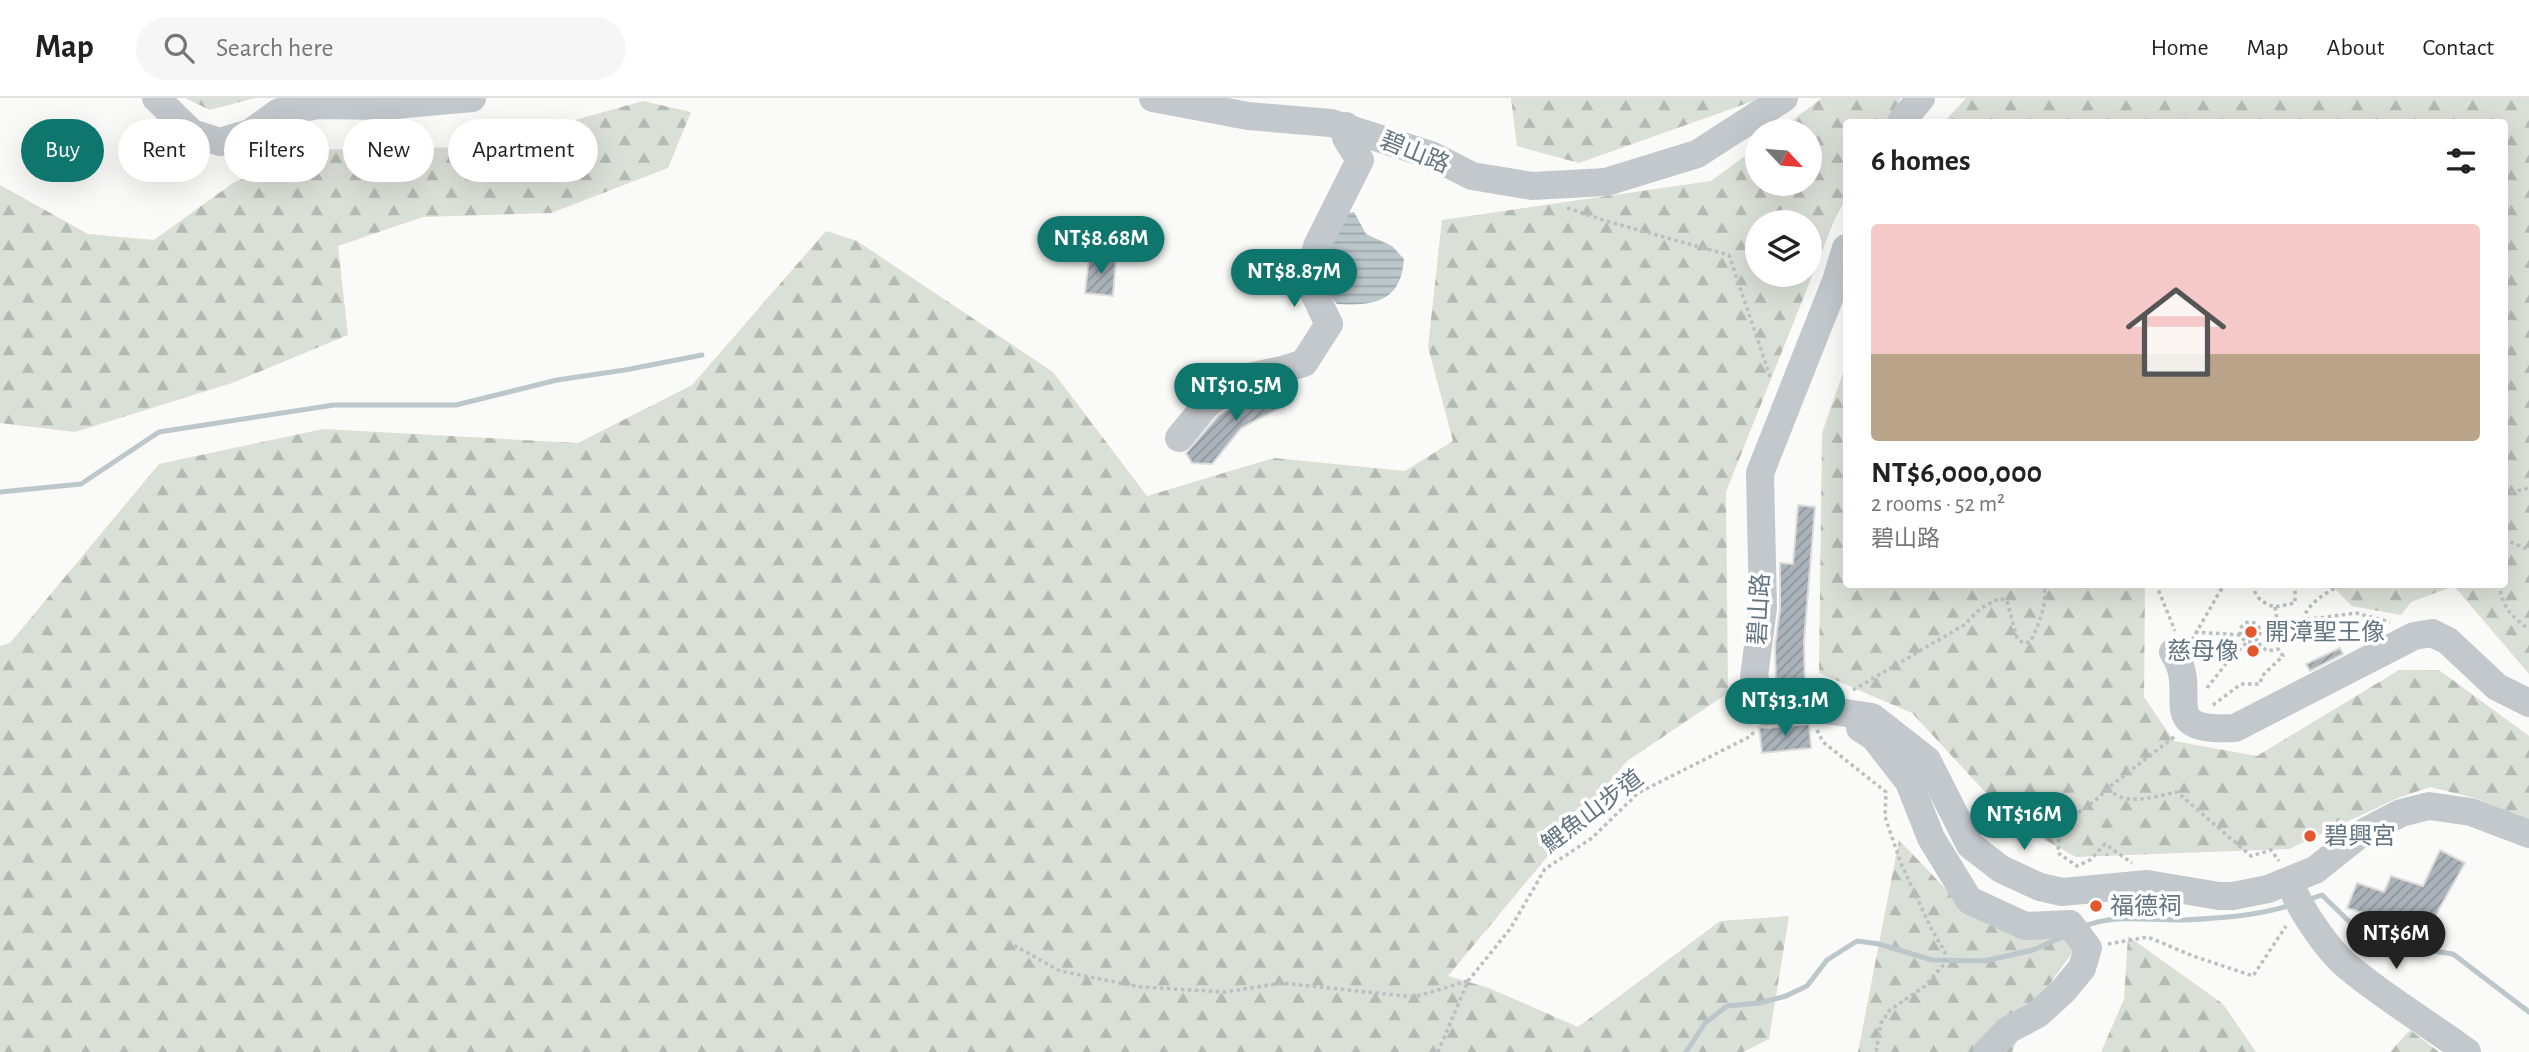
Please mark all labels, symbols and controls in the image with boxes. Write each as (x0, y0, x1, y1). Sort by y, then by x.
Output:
search box (136, 17, 626, 80)
icon: search (160, 29, 198, 67)
text: Map (35, 31, 94, 64)
text: Search here (216, 35, 334, 61)
text: Home (2151, 36, 2209, 60)
text: Map (2247, 36, 2289, 60)
text: About (2327, 36, 2384, 60)
text: Contact (2422, 36, 2494, 60)
chip: Buy (21, 119, 104, 182)
chip: Rent (118, 119, 210, 182)
chip: Filters (224, 119, 329, 182)
chip: New (343, 119, 434, 182)
chip: Apartment (448, 119, 598, 182)
north arrow (1745, 119, 1822, 196)
map controls (1745, 119, 1822, 287)
street label: 碧山路 (1377, 126, 1453, 178)
icon: filters (2442, 142, 2480, 180)
text: 6 homes (1871, 146, 1971, 176)
button: layers (1745, 210, 1822, 287)
pin: NT$8.68M (1029, 216, 1173, 276)
text: NT$8.68M (1053, 227, 1149, 250)
pin: NT$8.87M (1222, 250, 1366, 309)
text: NT$8.87M (1247, 260, 1341, 283)
icon: home (2113, 269, 2239, 395)
pin: NT$10.5M (1164, 364, 1308, 423)
text: NT$10.5M (1190, 374, 1282, 397)
text: NT$6,000,000 (1871, 458, 2042, 488)
text: 2 rooms · 52 m² (1871, 493, 2005, 516)
text: 碧山路 (1871, 528, 1940, 551)
street label: 碧山路 (1744, 572, 1774, 646)
place label: 開漳聖王像 (2265, 619, 2385, 645)
marker: 開漳聖王像 (2243, 624, 2259, 640)
place label: 慈母像 (2167, 638, 2239, 664)
marker: 慈母像 (2245, 643, 2261, 659)
pin: NT$13.1M (1713, 678, 1857, 738)
text: NT$13.1M (1741, 689, 1829, 712)
street label: 鯉魚山步道 (1536, 765, 1648, 857)
pin: NT$16M (1967, 792, 2081, 852)
text: NT$16M (1986, 803, 2062, 826)
place label: 碧興宮 (2324, 823, 2396, 849)
marker: 碧興宮 (2302, 828, 2318, 844)
place label: 福德祠 (2110, 893, 2182, 919)
marker: 福德祠 (2088, 898, 2104, 914)
pin: NT$6M (2347, 912, 2445, 971)
text: NT$6M (2362, 922, 2430, 945)

